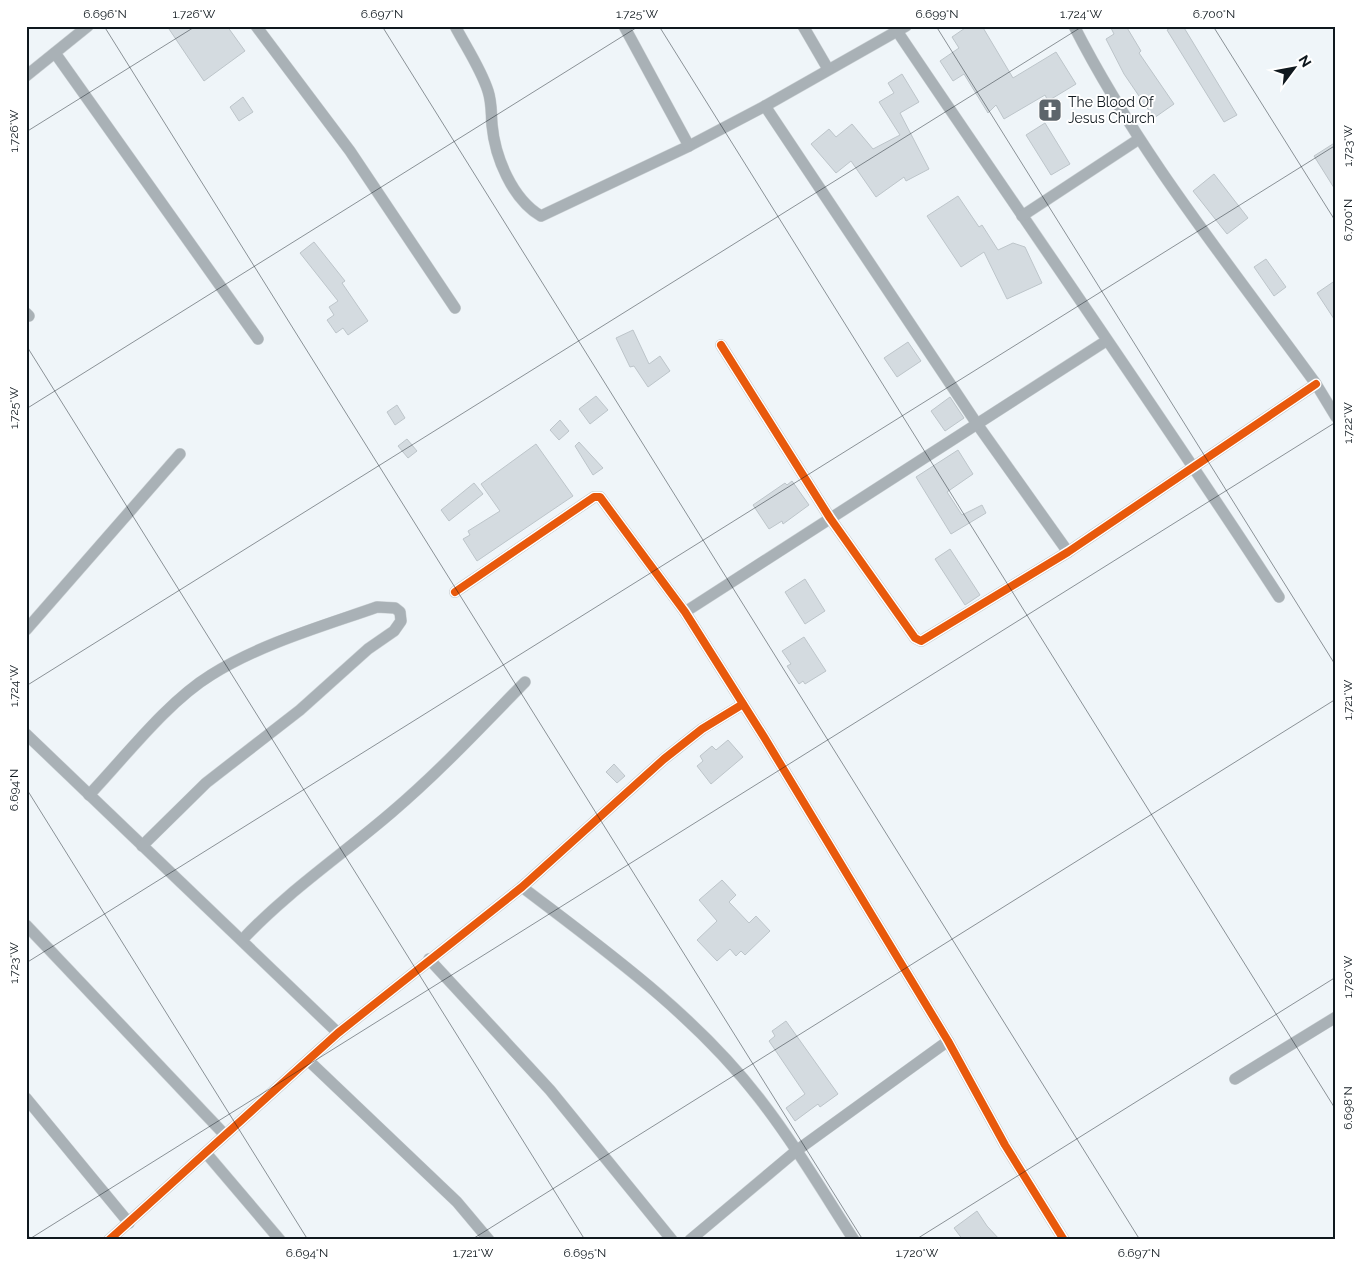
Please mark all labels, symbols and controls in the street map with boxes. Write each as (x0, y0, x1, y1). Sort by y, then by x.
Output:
text: 6.696°N (83, 7, 127, 21)
text: 1.726°W (173, 7, 216, 21)
text: 6.697°N (361, 7, 403, 21)
text: 1.725°W (616, 7, 658, 21)
text: 6.699°N (916, 7, 958, 21)
text: 1.724°W (1060, 7, 1102, 21)
text: 6.700°N (1193, 7, 1235, 21)
north arrow (1270, 42, 1320, 92)
text: N (1295, 52, 1315, 70)
place label: The Blood Of Jesus Church (1068, 94, 1155, 126)
church icon: The Blood Of Jesus Church (1037, 97, 1063, 123)
text: 1.726°W (7, 109, 21, 152)
text: 1.723°W (1341, 125, 1355, 167)
text: 6.700°N (1341, 199, 1355, 241)
text: 1.725°W (7, 387, 21, 429)
text: 1.722°W (1341, 402, 1355, 444)
text: 1.724°W (7, 665, 21, 707)
text: 1.721°W (1341, 679, 1355, 720)
text: 6.694°N (7, 769, 21, 811)
text: 1.723°W (7, 942, 21, 984)
text: 1.720°W (1341, 955, 1355, 998)
text: 6.698°N (1341, 1086, 1355, 1130)
text: 6.694°N (286, 1246, 328, 1260)
text: 1.721°W (453, 1246, 494, 1260)
text: 6.695°N (564, 1246, 606, 1260)
text: 1.720°W (896, 1246, 939, 1260)
text: 6.697°N (1118, 1246, 1160, 1260)

